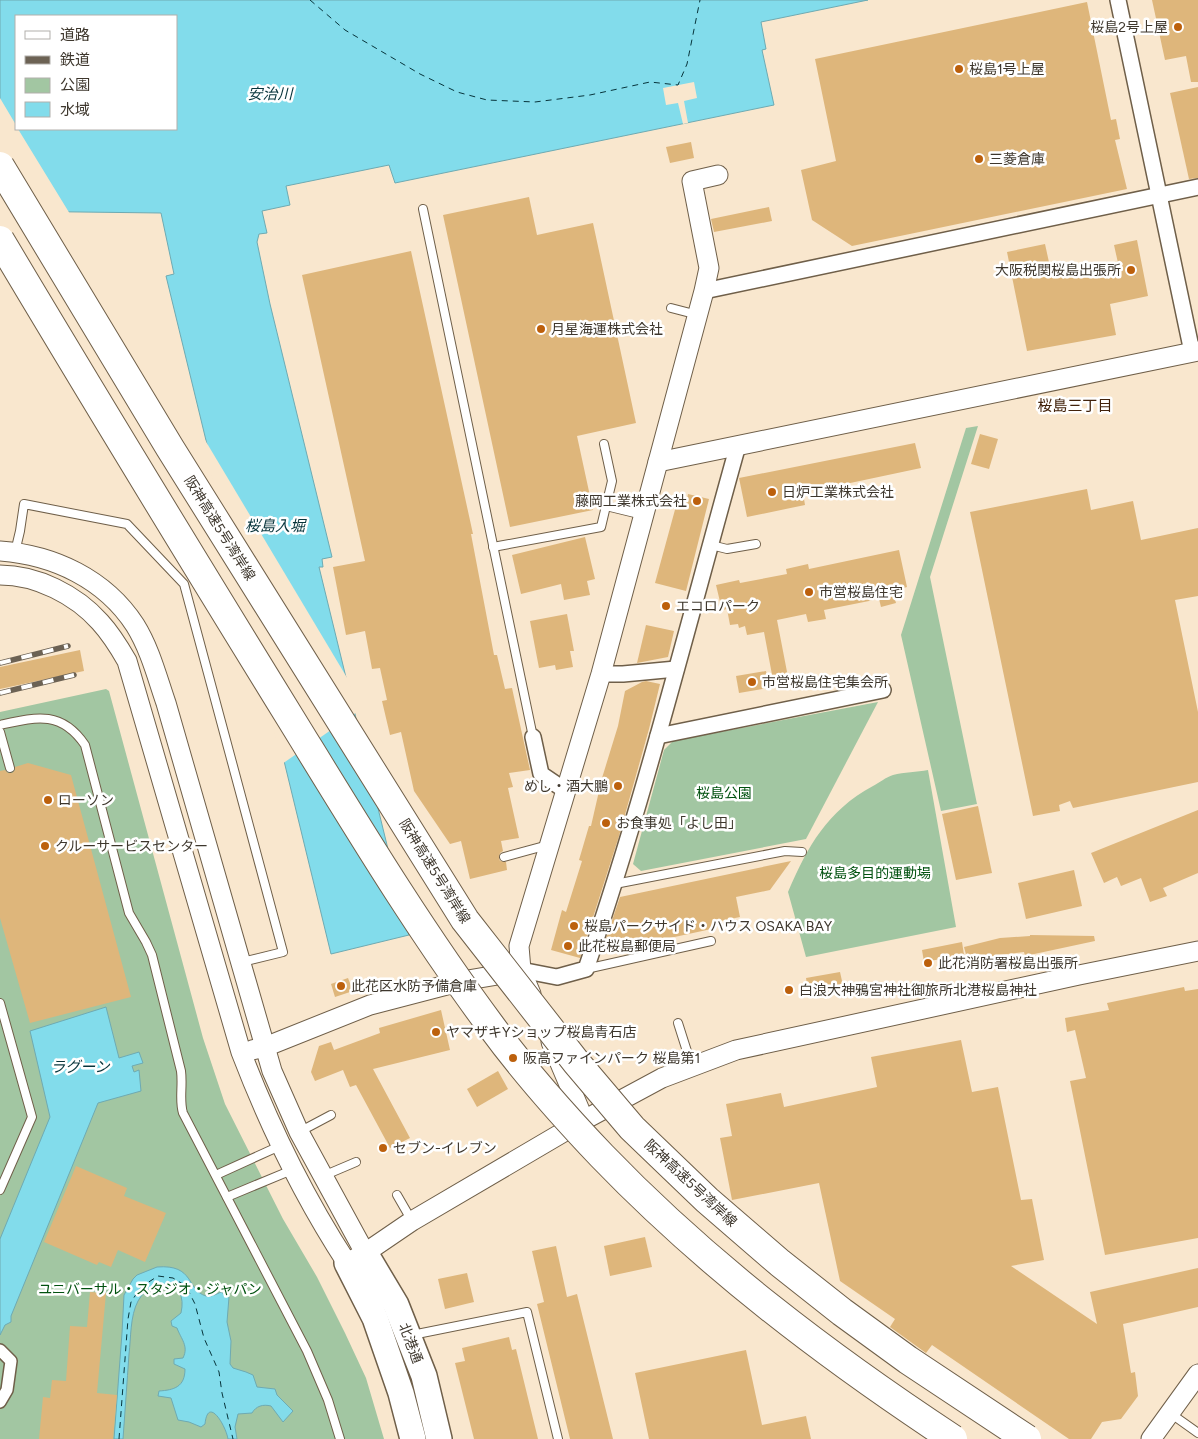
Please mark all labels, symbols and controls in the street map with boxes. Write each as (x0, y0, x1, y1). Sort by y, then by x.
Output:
legend (15, 15, 178, 130)
place label: 桜島2号上屋 (1090, 19, 1168, 36)
marker: 桜島2号上屋 (1172, 21, 1184, 33)
text: 道路 (60, 26, 90, 44)
text: 鉄道 (60, 51, 90, 69)
place label: 桜島1号上屋 (969, 61, 1045, 78)
marker: 桜島1号上屋 (953, 63, 965, 75)
text: 公園 (60, 76, 90, 94)
water label: 安治川 (247, 85, 294, 103)
text: 水域 (60, 101, 90, 119)
place label: 三菱倉庫 (989, 151, 1045, 168)
marker: 三菱倉庫 (973, 153, 985, 165)
place label: 大阪税関桜島出張所 (995, 262, 1121, 279)
marker: 大阪税関桜島出張所 (1125, 264, 1137, 276)
place label: 月星海運株式会社 (551, 321, 663, 338)
marker: 月星海運株式会社 (535, 323, 547, 335)
district label: 桜島三丁目 (1037, 397, 1113, 415)
street label: 阪神高速5号湾岸線 (181, 473, 259, 584)
place label: 日炉工業株式会社 (782, 484, 894, 501)
marker: 日炉工業株式会社 (766, 486, 778, 498)
place label: 藤岡工業株式会社 (575, 493, 687, 510)
marker: 藤岡工業株式会社 (691, 495, 703, 507)
water label: 桜島入堀 (245, 517, 307, 535)
place label: 市営桜島住宅 (819, 584, 903, 601)
marker: 市営桜島住宅 (803, 586, 815, 598)
place label: エコロパーク (676, 598, 760, 615)
marker: エコロパーク (660, 600, 672, 612)
place label: 市営桜島住宅集会所 (762, 674, 888, 691)
marker: 市営桜島住宅集会所 (746, 676, 758, 688)
place label: めし・酒大鵬 (524, 778, 608, 795)
marker: めし・酒大鵬 (612, 780, 624, 792)
park label: 桜島公園 (696, 785, 752, 802)
place label: ローソン (58, 792, 114, 809)
marker: ローソン (42, 794, 54, 806)
place label: お食事処「よし田」 (616, 815, 742, 832)
street label: 阪神高速5号湾岸線 (396, 816, 474, 927)
marker: お食事処「よし田」 (600, 817, 612, 829)
place label: クルーサービスセンター (55, 838, 208, 855)
marker: クルーサービスセンター (39, 840, 51, 852)
park label: 桜島多目的運動場 (819, 865, 931, 882)
place label: 桜島パークサイド・ハウス OSAKA BAY (584, 918, 833, 935)
marker: 桜島パークサイド・ハウス OSAKA BAY (568, 920, 580, 932)
place label: 此花桜島郵便局 (578, 938, 676, 955)
marker: 此花桜島郵便局 (562, 940, 574, 952)
place label: 此花消防署桜島出張所 (938, 955, 1078, 972)
marker: 此花消防署桜島出張所 (922, 957, 934, 969)
place label: 此花区水防予備倉庫 (351, 978, 477, 995)
marker: 此花区水防予備倉庫 (335, 980, 347, 992)
place label: 白浪大神鴉宮神社御旅所北港桜島神社 (799, 982, 1037, 999)
marker: 白浪大神鴉宮神社御旅所北港桜島神社 (783, 984, 795, 996)
place label: ヤマザキYショップ桜島青石店 (446, 1024, 636, 1041)
marker: ヤマザキYショップ桜島青石店 (430, 1026, 442, 1038)
place label: 阪高ファインパーク 桜島第1 (523, 1050, 700, 1067)
marker: 阪高ファインパーク 桜島第1 (507, 1052, 519, 1064)
water label: ラグーン (50, 1058, 111, 1076)
street label: 阪神高速5号湾岸線 (641, 1136, 740, 1231)
place label: セブン-イレブン (393, 1140, 497, 1157)
marker: セブン-イレブン (377, 1142, 389, 1154)
park label: ユニバーサル・スタジオ・ジャパン (38, 1281, 262, 1298)
street label: 北港通 (395, 1321, 426, 1366)

